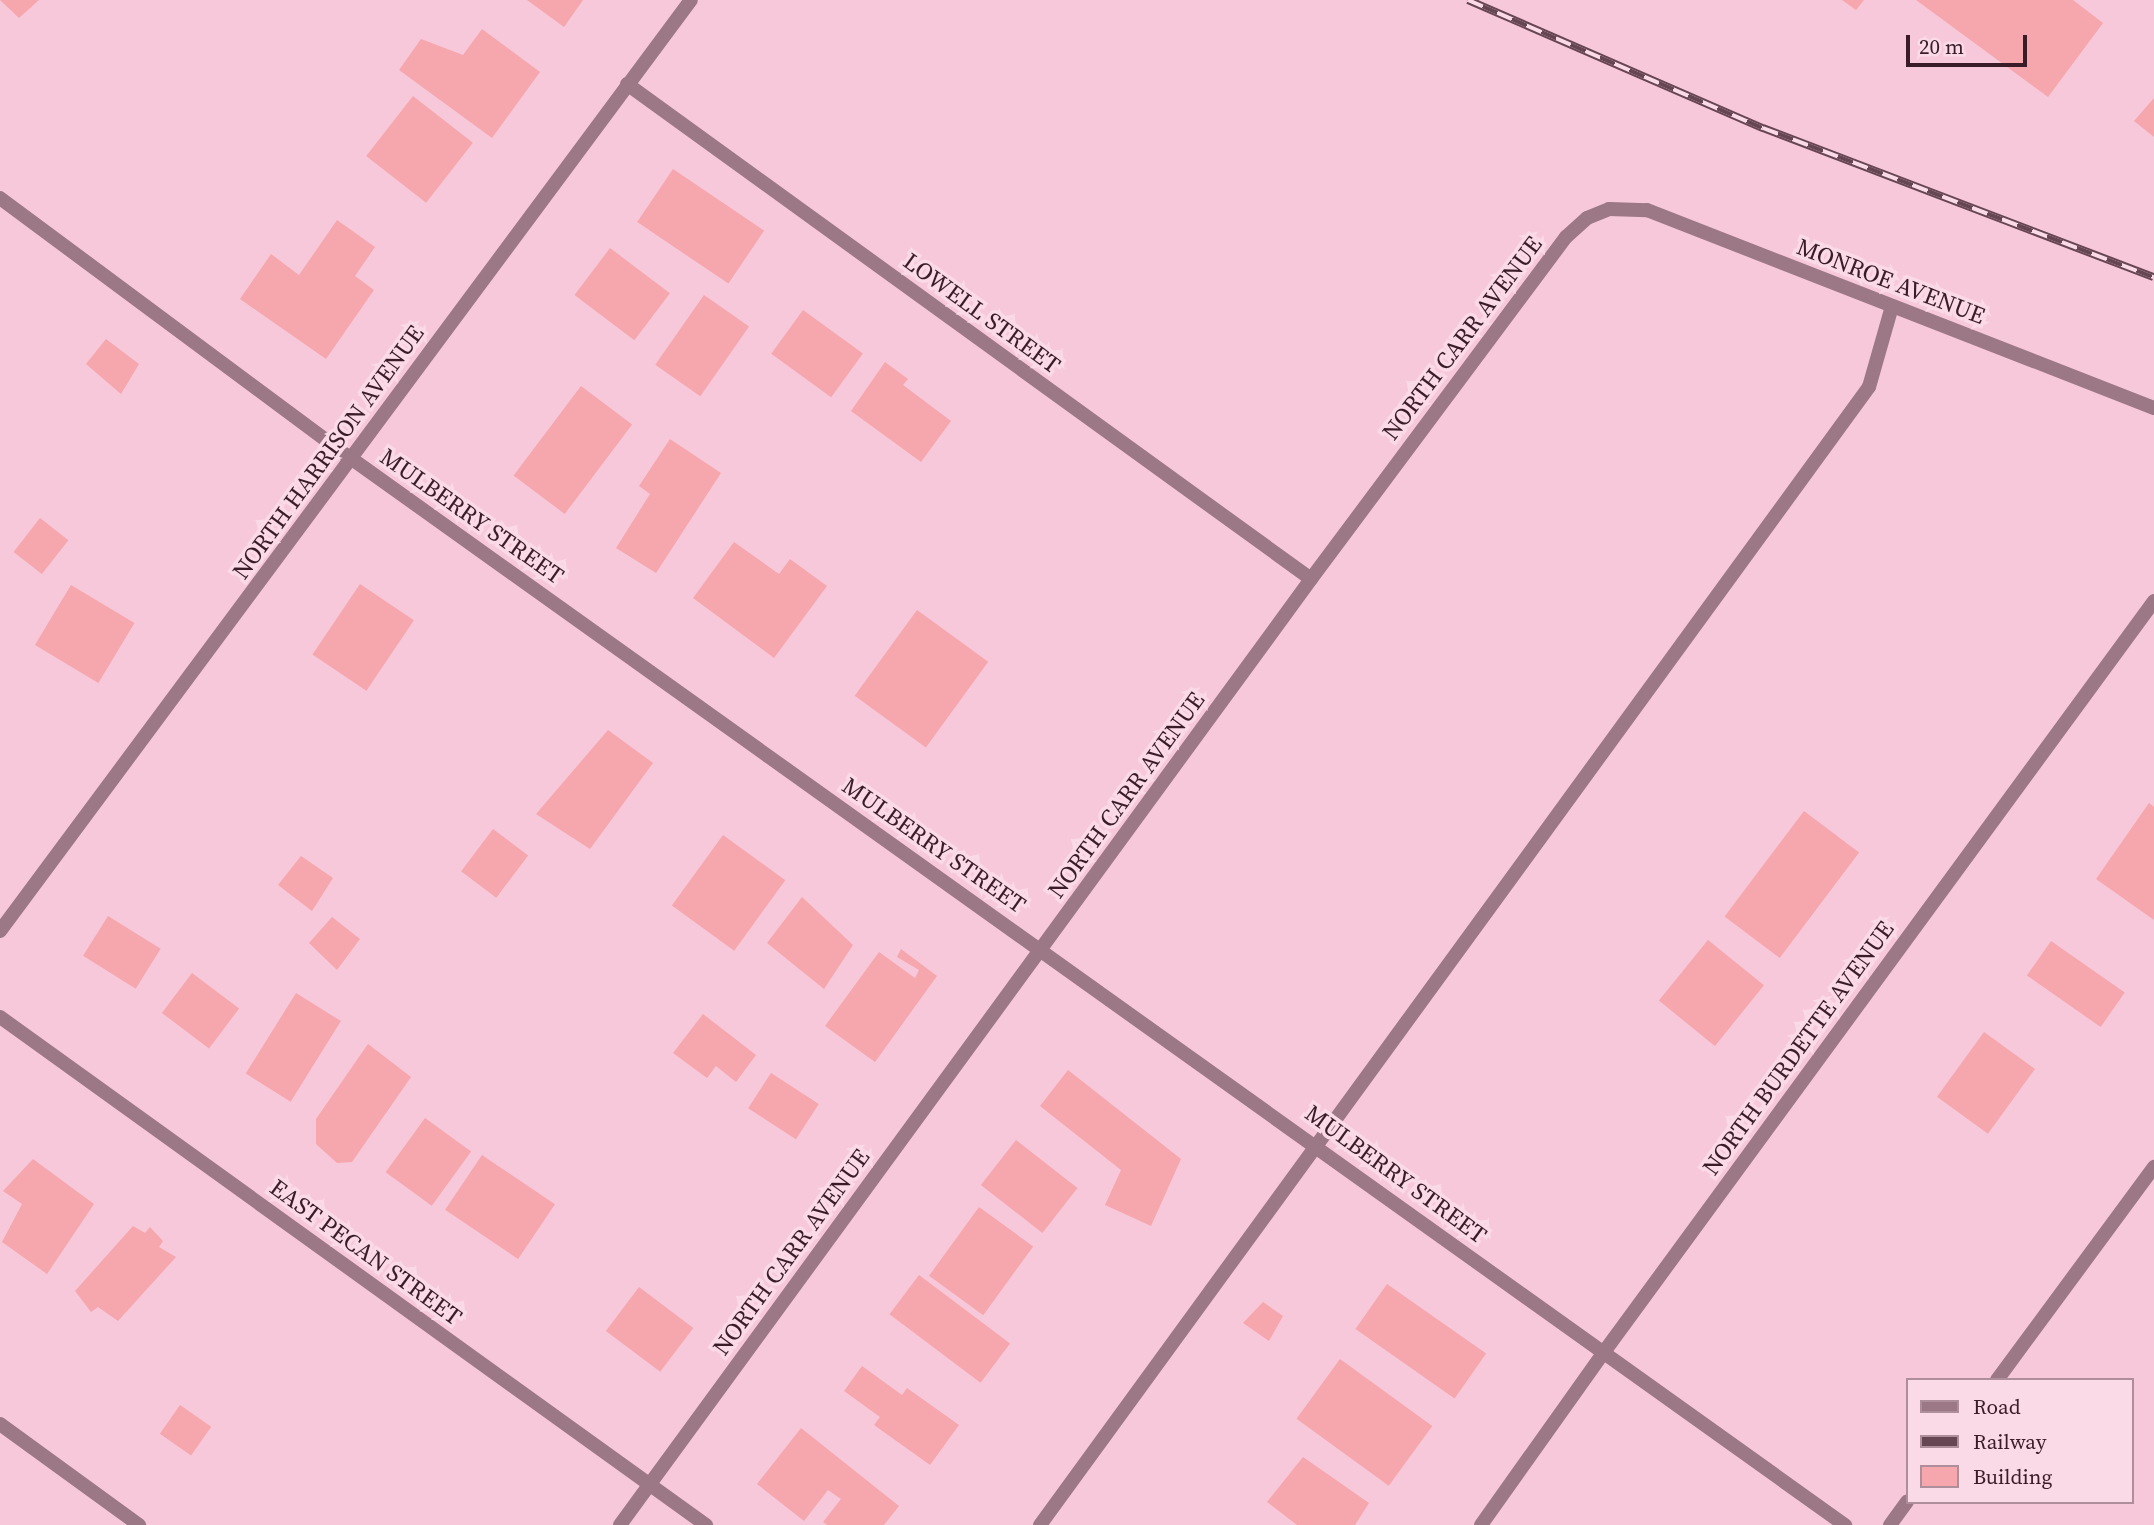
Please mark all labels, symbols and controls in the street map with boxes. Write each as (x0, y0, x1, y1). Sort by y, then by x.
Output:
scale bar (1909, 21, 2030, 65)
text: 20 m (1919, 32, 1964, 61)
street label: NORTH CARR AVENUE (1376, 230, 1548, 446)
street label: MONROE AVENUE (1793, 232, 1989, 330)
street label: LOWELL STREET (898, 246, 1066, 380)
street label: NORTH HARRISON AVENUE (226, 319, 430, 585)
street label: MULBERRY STREET (374, 442, 570, 590)
street label: NORTH CARR AVENUE (1042, 686, 1210, 904)
street label: MULBERRY STREET (836, 771, 1032, 919)
street label: NORTH BURDETTE AVENUE (1696, 915, 1900, 1181)
street label: MULBERRY STREET (1299, 1098, 1493, 1250)
street label: NORTH CARR AVENUE (707, 1143, 875, 1361)
street label: EAST PECAN STREET (264, 1173, 468, 1331)
legend (1906, 1378, 2133, 1504)
text: Road (1973, 1392, 2021, 1421)
text: Railway (1973, 1427, 2047, 1456)
text: Building (1973, 1462, 2052, 1491)

